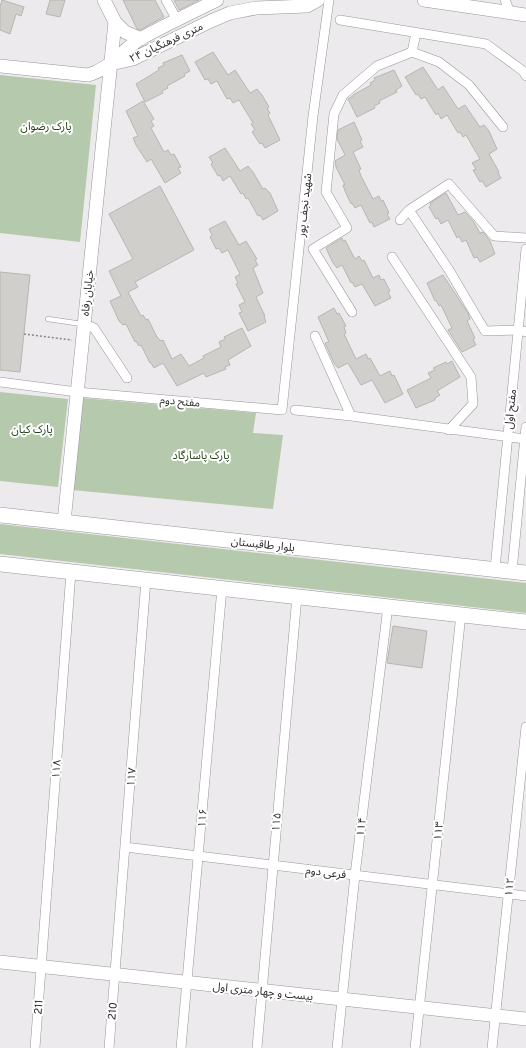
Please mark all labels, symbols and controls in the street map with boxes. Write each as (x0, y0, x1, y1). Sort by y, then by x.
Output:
street label: ۲۴ متری فرهنگیان (127, 20, 206, 66)
park label: پارک رضوان (20, 120, 72, 134)
street label: شهید نجف پور (295, 172, 315, 239)
street label: خیابان رفاه (79, 269, 97, 317)
street label: مفتح اول (502, 388, 520, 430)
street label: مفتح دوم (159, 393, 201, 411)
park label: پارک کیان (11, 423, 53, 437)
park label: پارک پاسارگاد (172, 449, 230, 463)
street label: بلوار طاقبستان (230, 535, 296, 555)
street label: ۱۱۸ (49, 758, 65, 779)
street label: ۱۱۷ (124, 766, 140, 787)
street label: ۱۱۶ (195, 808, 211, 828)
street label: ۱۱۵ (269, 812, 285, 832)
street label: ۱۱۴ (354, 817, 370, 837)
street label: ۱۱۳ (431, 821, 447, 841)
street label: فرعی دوم (305, 864, 347, 882)
street label: ۱۱۲ (502, 877, 518, 897)
street label: بیست و چهار متری اول (212, 980, 314, 1004)
street label: 211 (31, 999, 47, 1015)
street label: 210 (105, 1002, 121, 1021)

